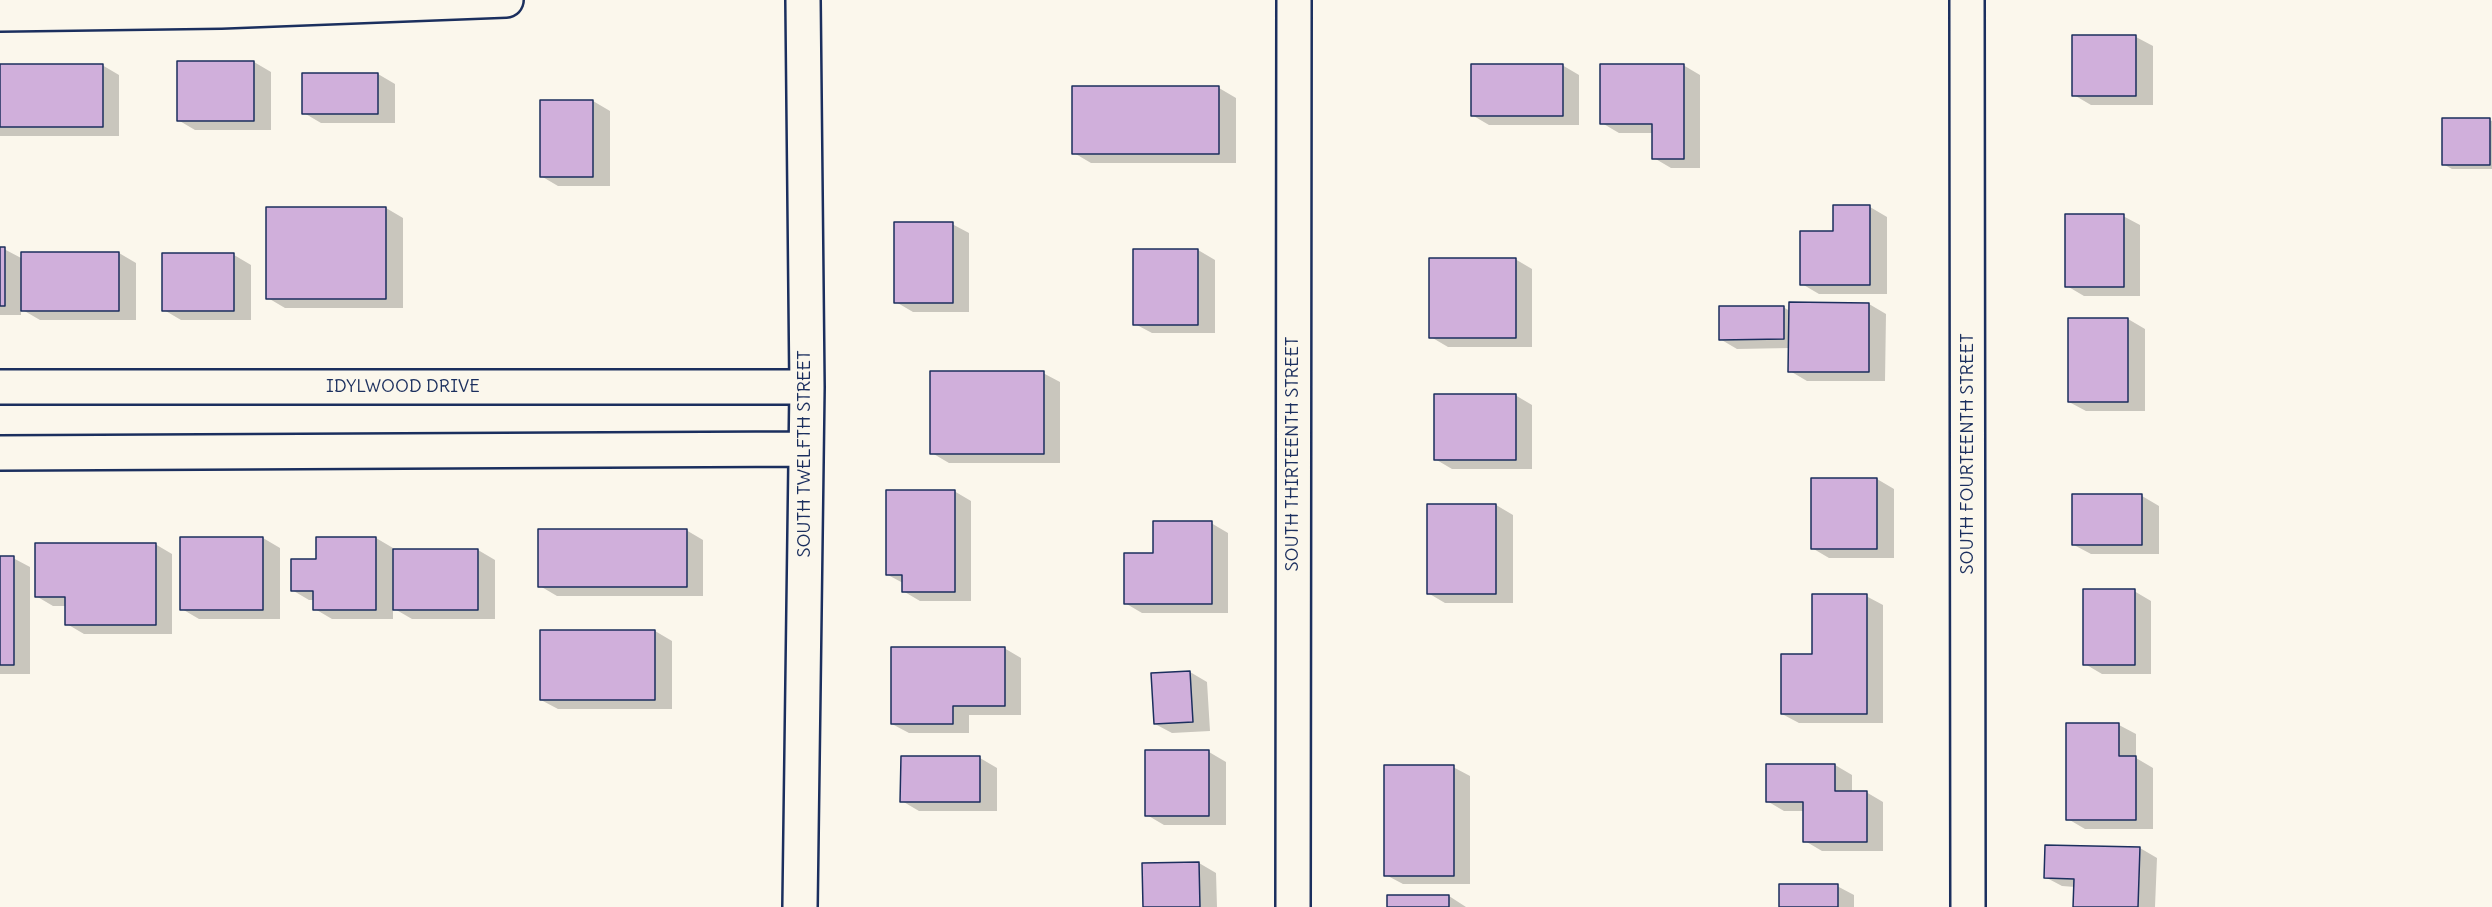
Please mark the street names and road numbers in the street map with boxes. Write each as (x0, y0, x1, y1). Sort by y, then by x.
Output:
street label: SOUTH FOURTEENTH STREET (1957, 333, 1979, 575)
street label: SOUTH THIRTEENTH STREET (1282, 337, 1304, 571)
street label: SOUTH TWELFTH STREET (794, 350, 816, 558)
street label: IDYLWOOD DRIVE (326, 376, 480, 398)

